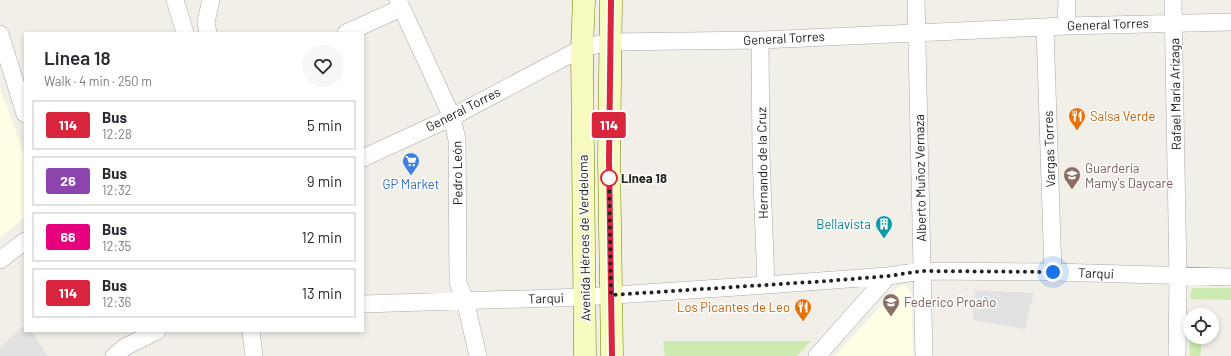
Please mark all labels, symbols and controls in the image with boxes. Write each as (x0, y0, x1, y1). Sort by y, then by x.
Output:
street label: General Torres (1067, 15, 1149, 33)
street label: General Torres (743, 28, 825, 48)
street label: Rafael María Arízaga (1166, 38, 1184, 150)
button: heart (302, 45, 344, 87)
text: Linea 18 (44, 46, 111, 69)
text: Walk · 4 min · 250 m (44, 73, 152, 89)
street label: General Torres (423, 83, 503, 135)
restaurant icon: Salsa Verde (1067, 106, 1087, 131)
street label: Hernando de la Cruz (753, 107, 771, 219)
text: Bus (102, 108, 127, 126)
place label: Salsa Verde (1090, 108, 1155, 124)
street label: Vargas Torres (1040, 110, 1058, 188)
line badge: 114 (586, 112, 632, 138)
street label: Alberto Muñoz Vernaza (911, 114, 929, 242)
text: 114 (59, 116, 77, 133)
text: 5 min (307, 116, 342, 134)
text: 114 (600, 116, 618, 133)
text: 12:28 (102, 126, 132, 142)
street label: Pedro León (448, 141, 466, 205)
supermarket icon: GP Market (401, 151, 421, 176)
street label: Avenida Héroes de Verdeloma (575, 155, 593, 321)
place label: Guardería Mamy's Daycare (1085, 160, 1173, 191)
text: Bus (102, 164, 127, 182)
school or university icon: Guardería Mamy's Daycare (1062, 165, 1082, 190)
marker: Linea 18 (600, 169, 618, 187)
place label: Linea 18 (621, 170, 667, 186)
text: 26 (60, 172, 76, 189)
text: 9 min (307, 172, 342, 190)
place label: GP Market (383, 176, 439, 192)
text: 12:32 (102, 182, 132, 198)
building icon: Bellavista (874, 214, 894, 239)
place label: Bellavista (816, 216, 871, 232)
text: Bus (102, 220, 127, 238)
text: 66 (60, 228, 76, 245)
text: 12 min (301, 228, 342, 246)
text: 12:35 (102, 238, 131, 254)
your location (1043, 262, 1063, 282)
street label: Tarqui (1078, 264, 1114, 282)
text: Bus (102, 276, 127, 294)
text: 114 (59, 284, 77, 301)
text: 13 min (302, 284, 342, 302)
street label: Tarqui (528, 289, 564, 307)
school or university icon: Federico Proaño (881, 292, 901, 317)
text: 12:36 (102, 294, 131, 310)
place label: Federico Proaño (904, 294, 996, 310)
restaurant icon: Los Picantes de Leo (793, 297, 813, 322)
place label: Los Picantes de Leo (677, 299, 790, 315)
map controls (1183, 308, 1219, 344)
button: locate (1183, 308, 1219, 344)

